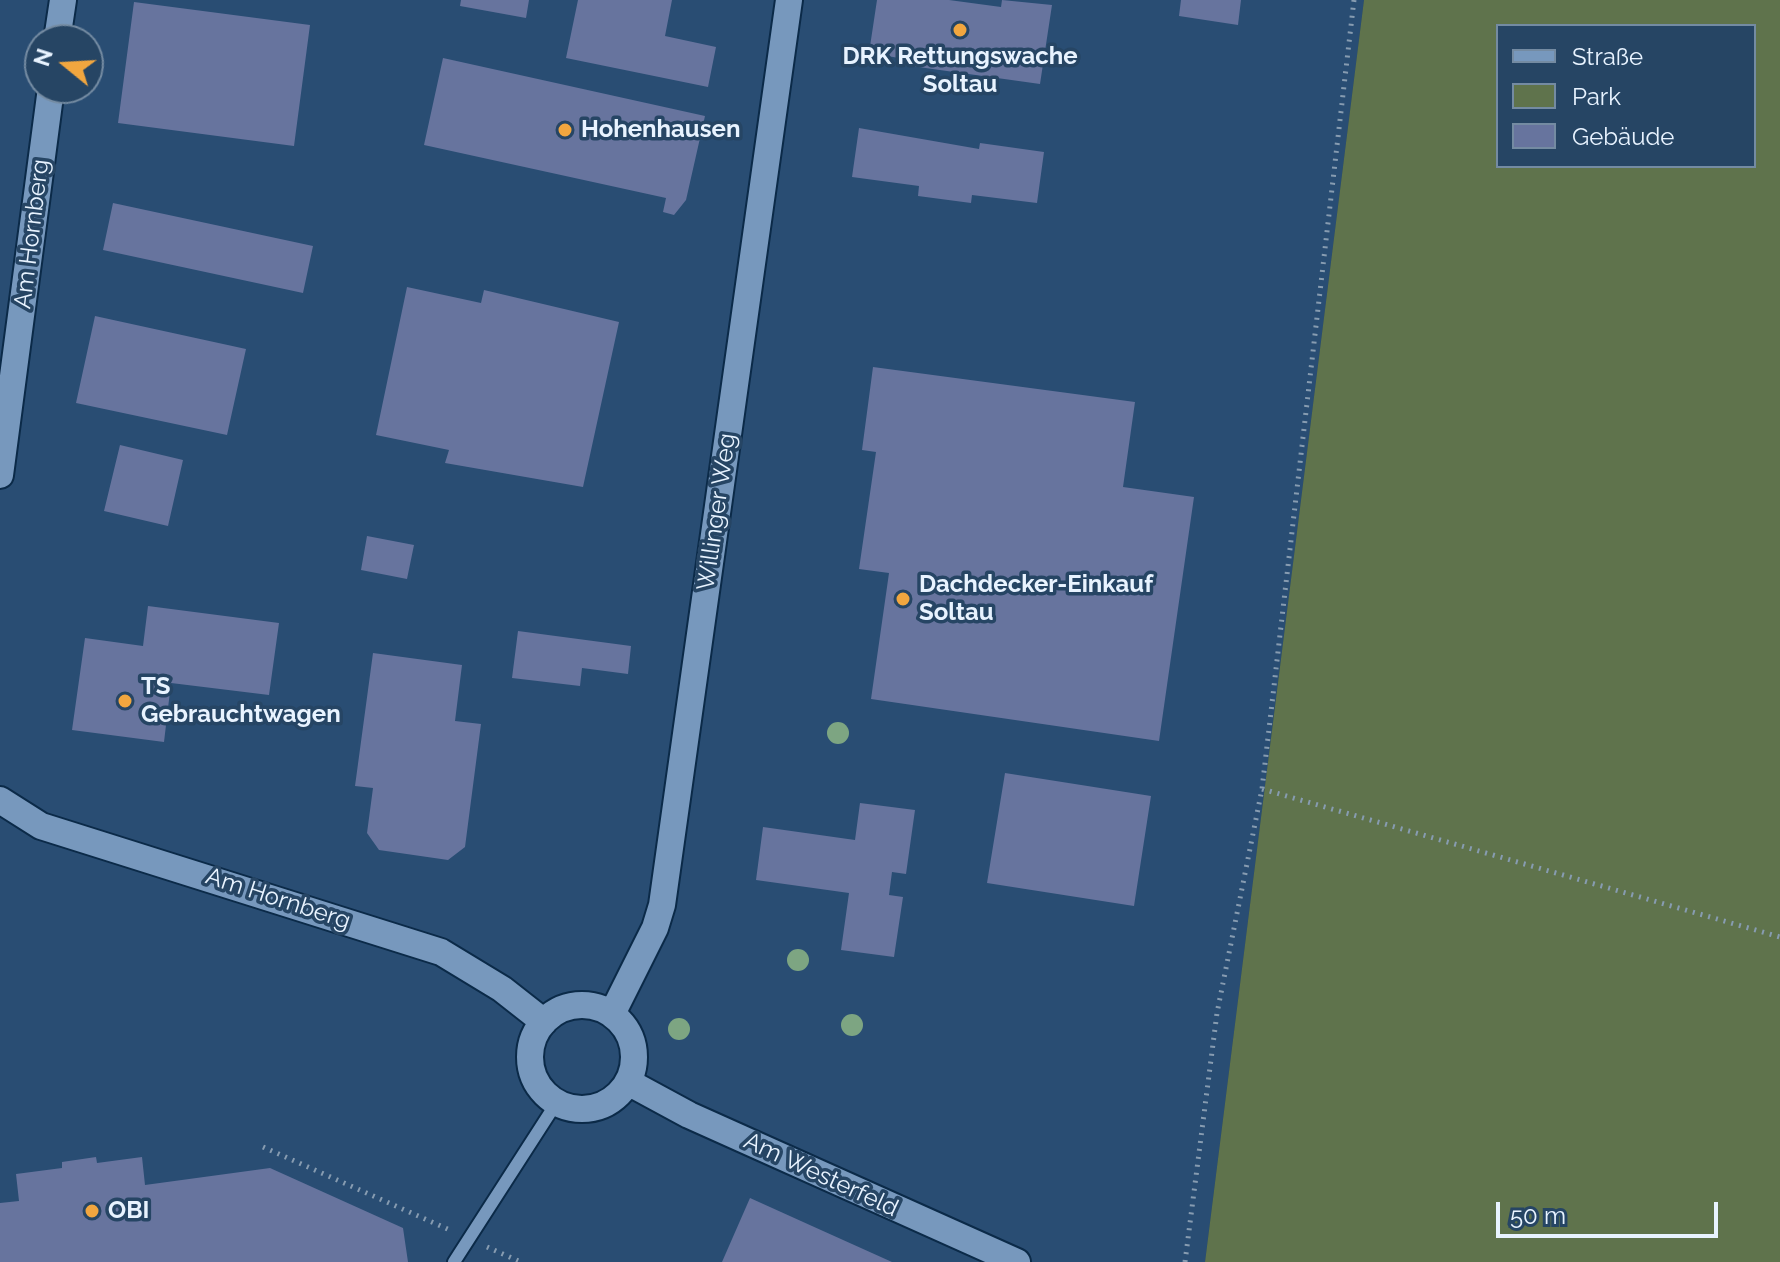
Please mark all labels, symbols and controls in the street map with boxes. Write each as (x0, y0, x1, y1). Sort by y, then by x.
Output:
marker: DRK Rettungswache Soltau (951, 21, 969, 39)
north arrow (24, 24, 104, 104)
legend (1496, 24, 1756, 168)
text: Straße (1572, 42, 1643, 71)
place label: DRK Rettungswache Soltau (842, 43, 1078, 99)
text: N (28, 45, 58, 69)
text: Park (1572, 82, 1621, 111)
place label: Hohenhausen (581, 116, 740, 144)
marker: Hohenhausen (556, 121, 574, 139)
text: Gebäude (1572, 122, 1674, 151)
street label: Am Hornberg (9, 158, 55, 310)
street label: Willinger Weg (692, 432, 742, 592)
place label: Dachdecker-Einkauf Soltau (919, 571, 1153, 627)
marker: Dachdecker-Einkauf Soltau (894, 590, 912, 608)
place label: TS Gebrauchtwagen (141, 673, 341, 729)
marker: TS Gebrauchtwagen (116, 692, 134, 710)
street label: Am Hornberg (202, 862, 354, 936)
street label: Am Westerfeld (739, 1127, 903, 1223)
scale bar (1500, 1186, 1722, 1236)
place label: OBI (108, 1197, 149, 1225)
text: 50 m (1510, 1201, 1566, 1230)
marker: OBI (83, 1202, 101, 1220)

